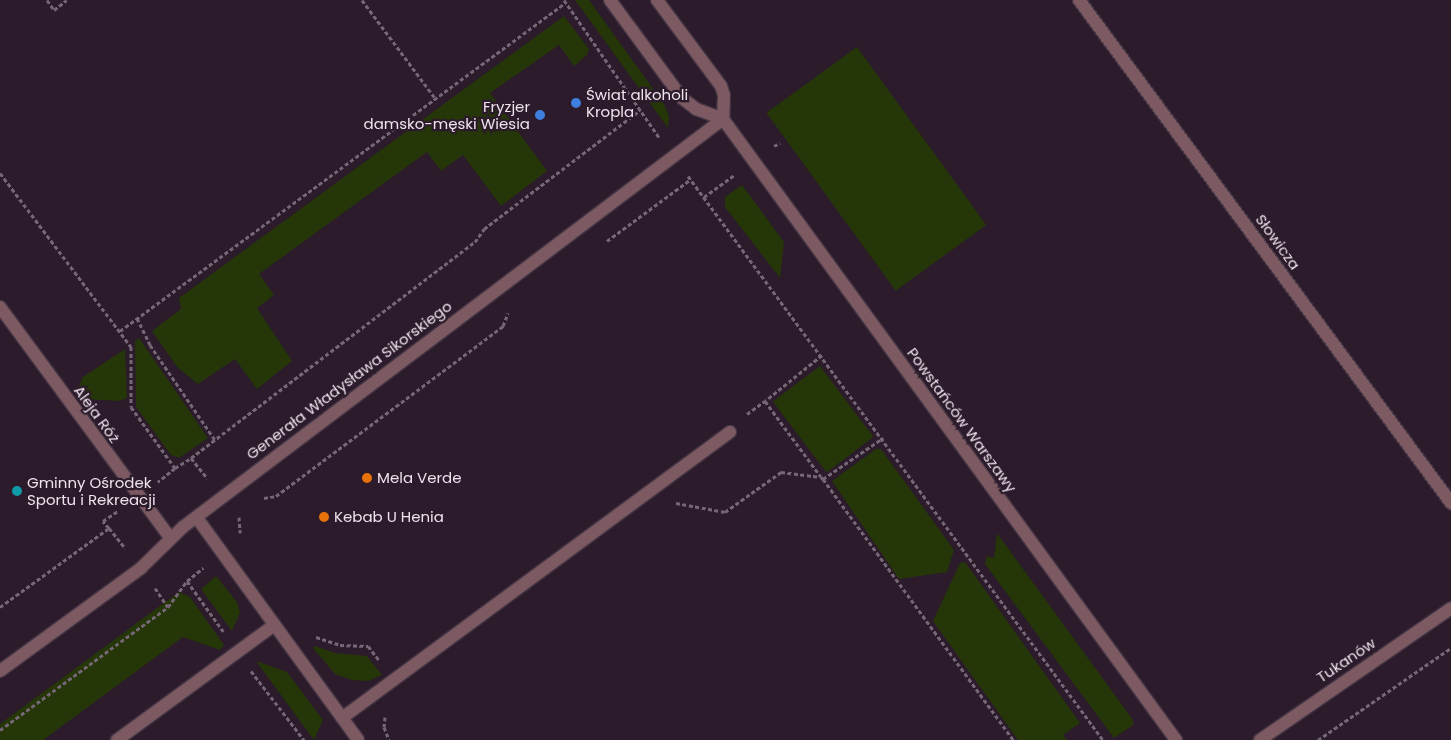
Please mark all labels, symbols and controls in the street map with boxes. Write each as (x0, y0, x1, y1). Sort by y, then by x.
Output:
place label: Świat alkoholi Kropla (586, 85, 688, 120)
place label: Fryzjer damsko-męski Wiesia (364, 97, 530, 132)
marker: Świat alkoholi Kropla (570, 97, 582, 109)
marker: Fryzjer damsko-męski Wiesia (534, 109, 546, 121)
street label: Słowicza (1252, 211, 1304, 273)
street label: Generała Władysława Sikorskiego (243, 297, 455, 463)
street label: Powstańców Warszawy (903, 344, 1021, 496)
street label: Aleja Róż (70, 382, 124, 446)
place label: Mela Verde (377, 469, 462, 487)
marker: Mela Verde (361, 472, 373, 484)
place label: Gminny Ośrodek Sportu i Rekreacji (27, 473, 156, 508)
marker: Gminny Ośrodek Sportu i Rekreacji (11, 485, 23, 497)
place label: Kebab U Henia (334, 508, 444, 526)
marker: Kebab U Henia (318, 511, 330, 523)
street label: Tukanów (1313, 634, 1379, 686)

